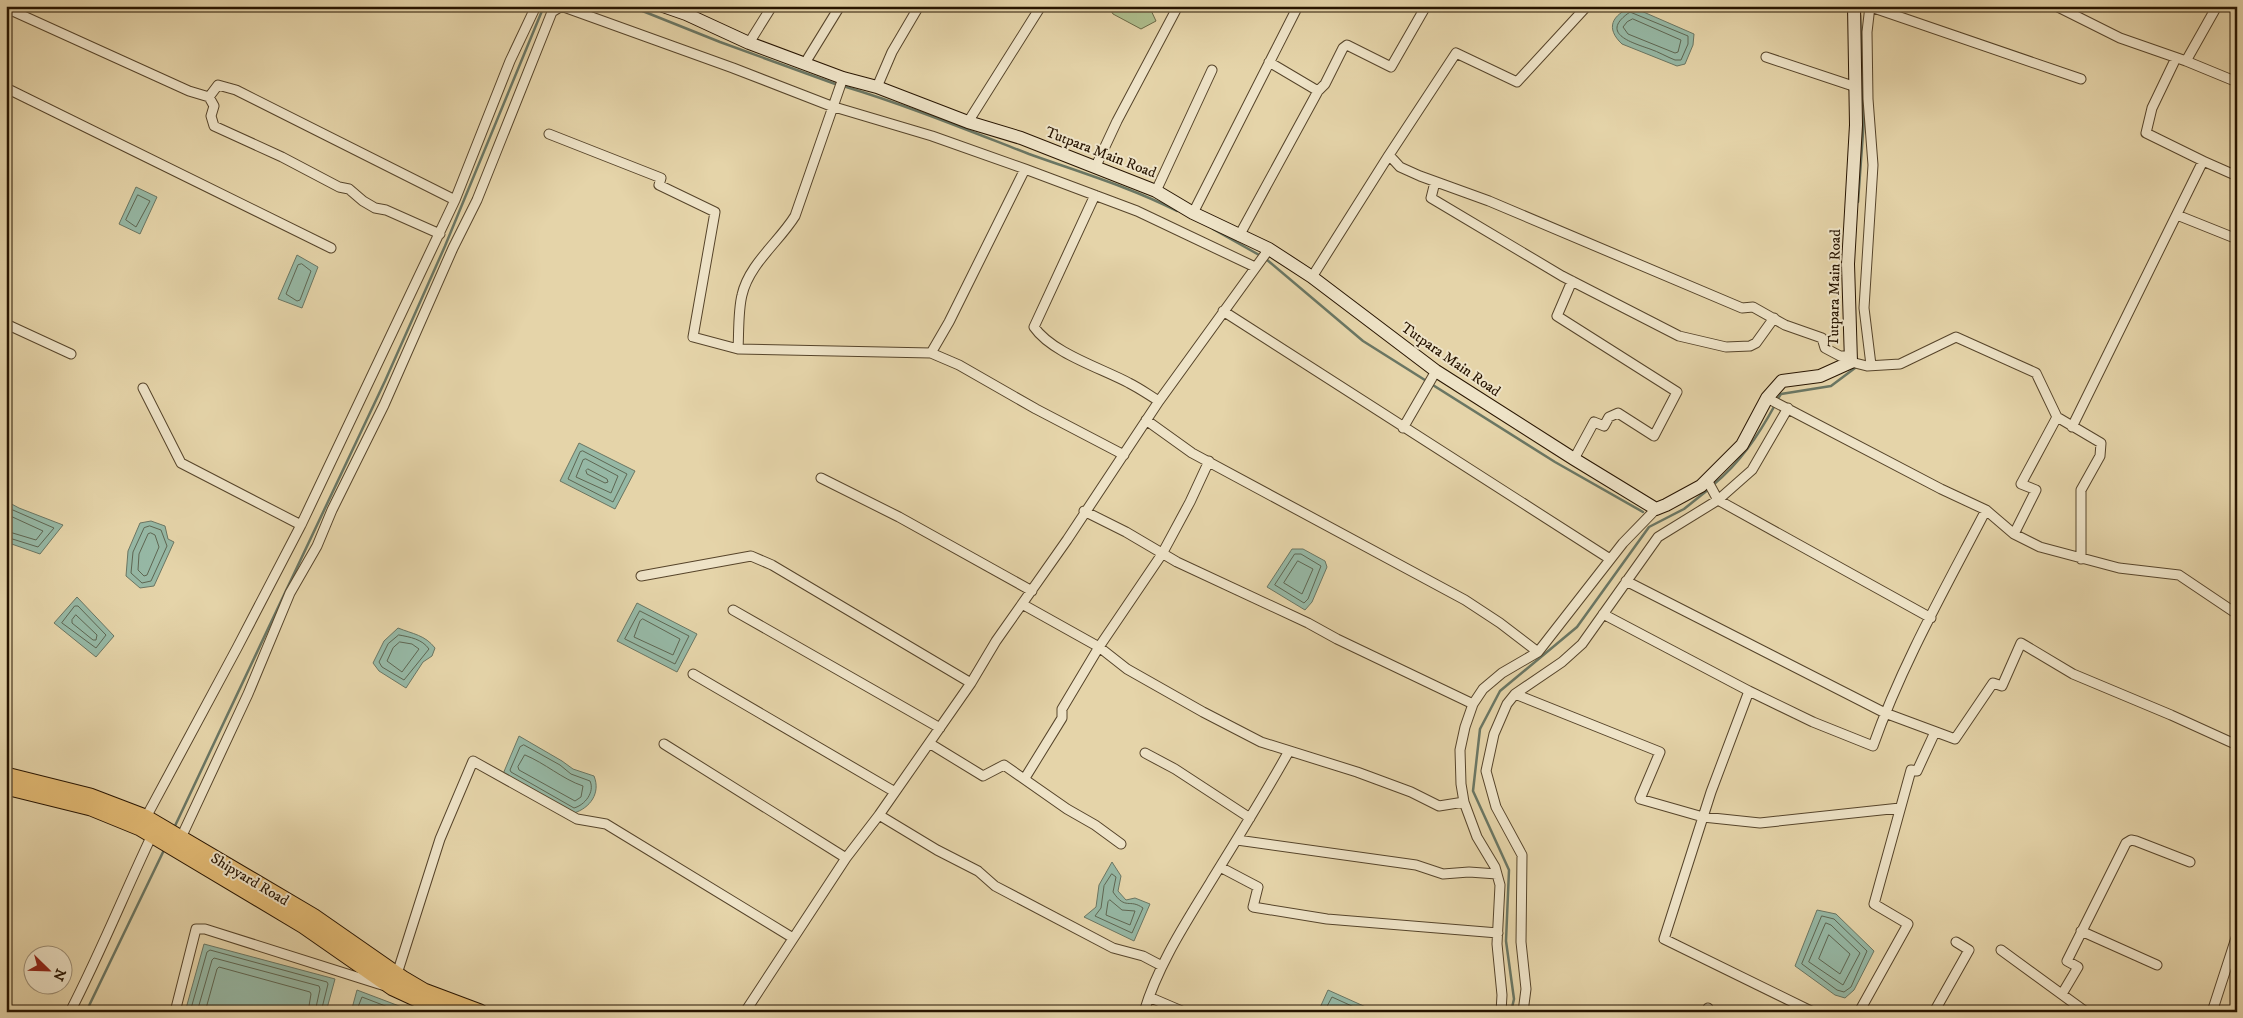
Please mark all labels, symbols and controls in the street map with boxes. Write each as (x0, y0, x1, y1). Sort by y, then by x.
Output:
street label: Tutpara Main Road (1043, 123, 1160, 183)
street label: Tutpara Main Road (1824, 229, 1845, 347)
street label: Tutpara Main Road (1397, 318, 1505, 401)
street label: Shipyard Road (207, 849, 293, 910)
north arrow (22, 946, 72, 996)
text: N (48, 966, 70, 984)

